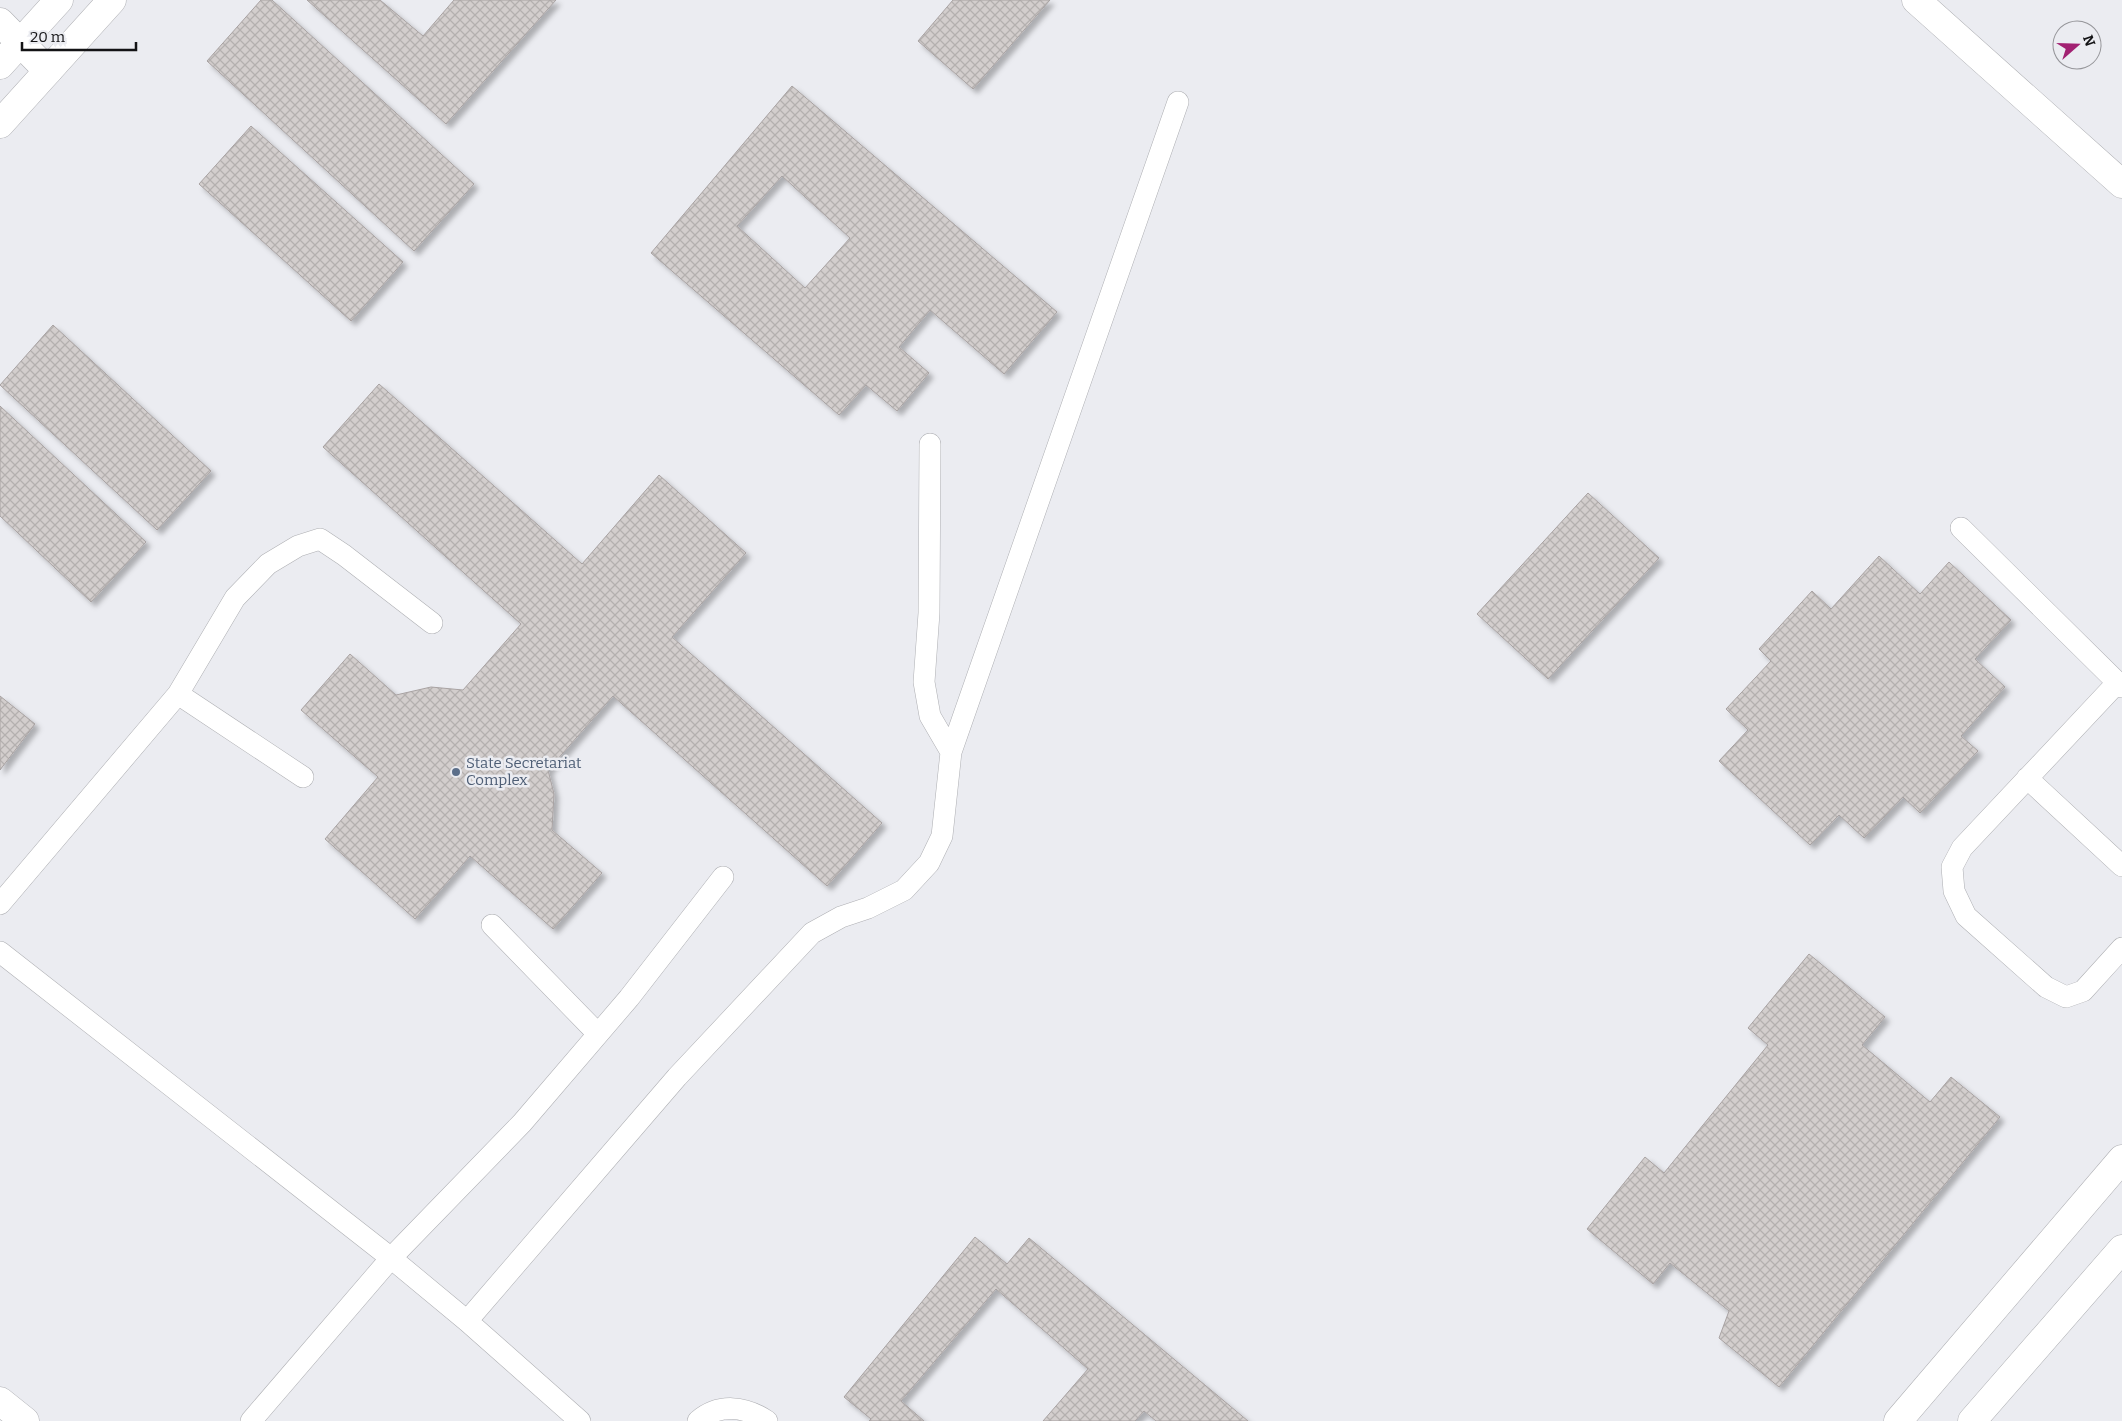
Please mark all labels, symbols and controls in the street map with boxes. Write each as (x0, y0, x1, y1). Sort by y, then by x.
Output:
scale bar (22, 20, 136, 52)
north arrow (2052, 20, 2102, 70)
text: 20 m (30, 28, 66, 46)
text: N (2079, 33, 2099, 49)
place label: State Secretariat Complex (466, 754, 582, 789)
marker: State Secretariat Complex (450, 766, 462, 778)

